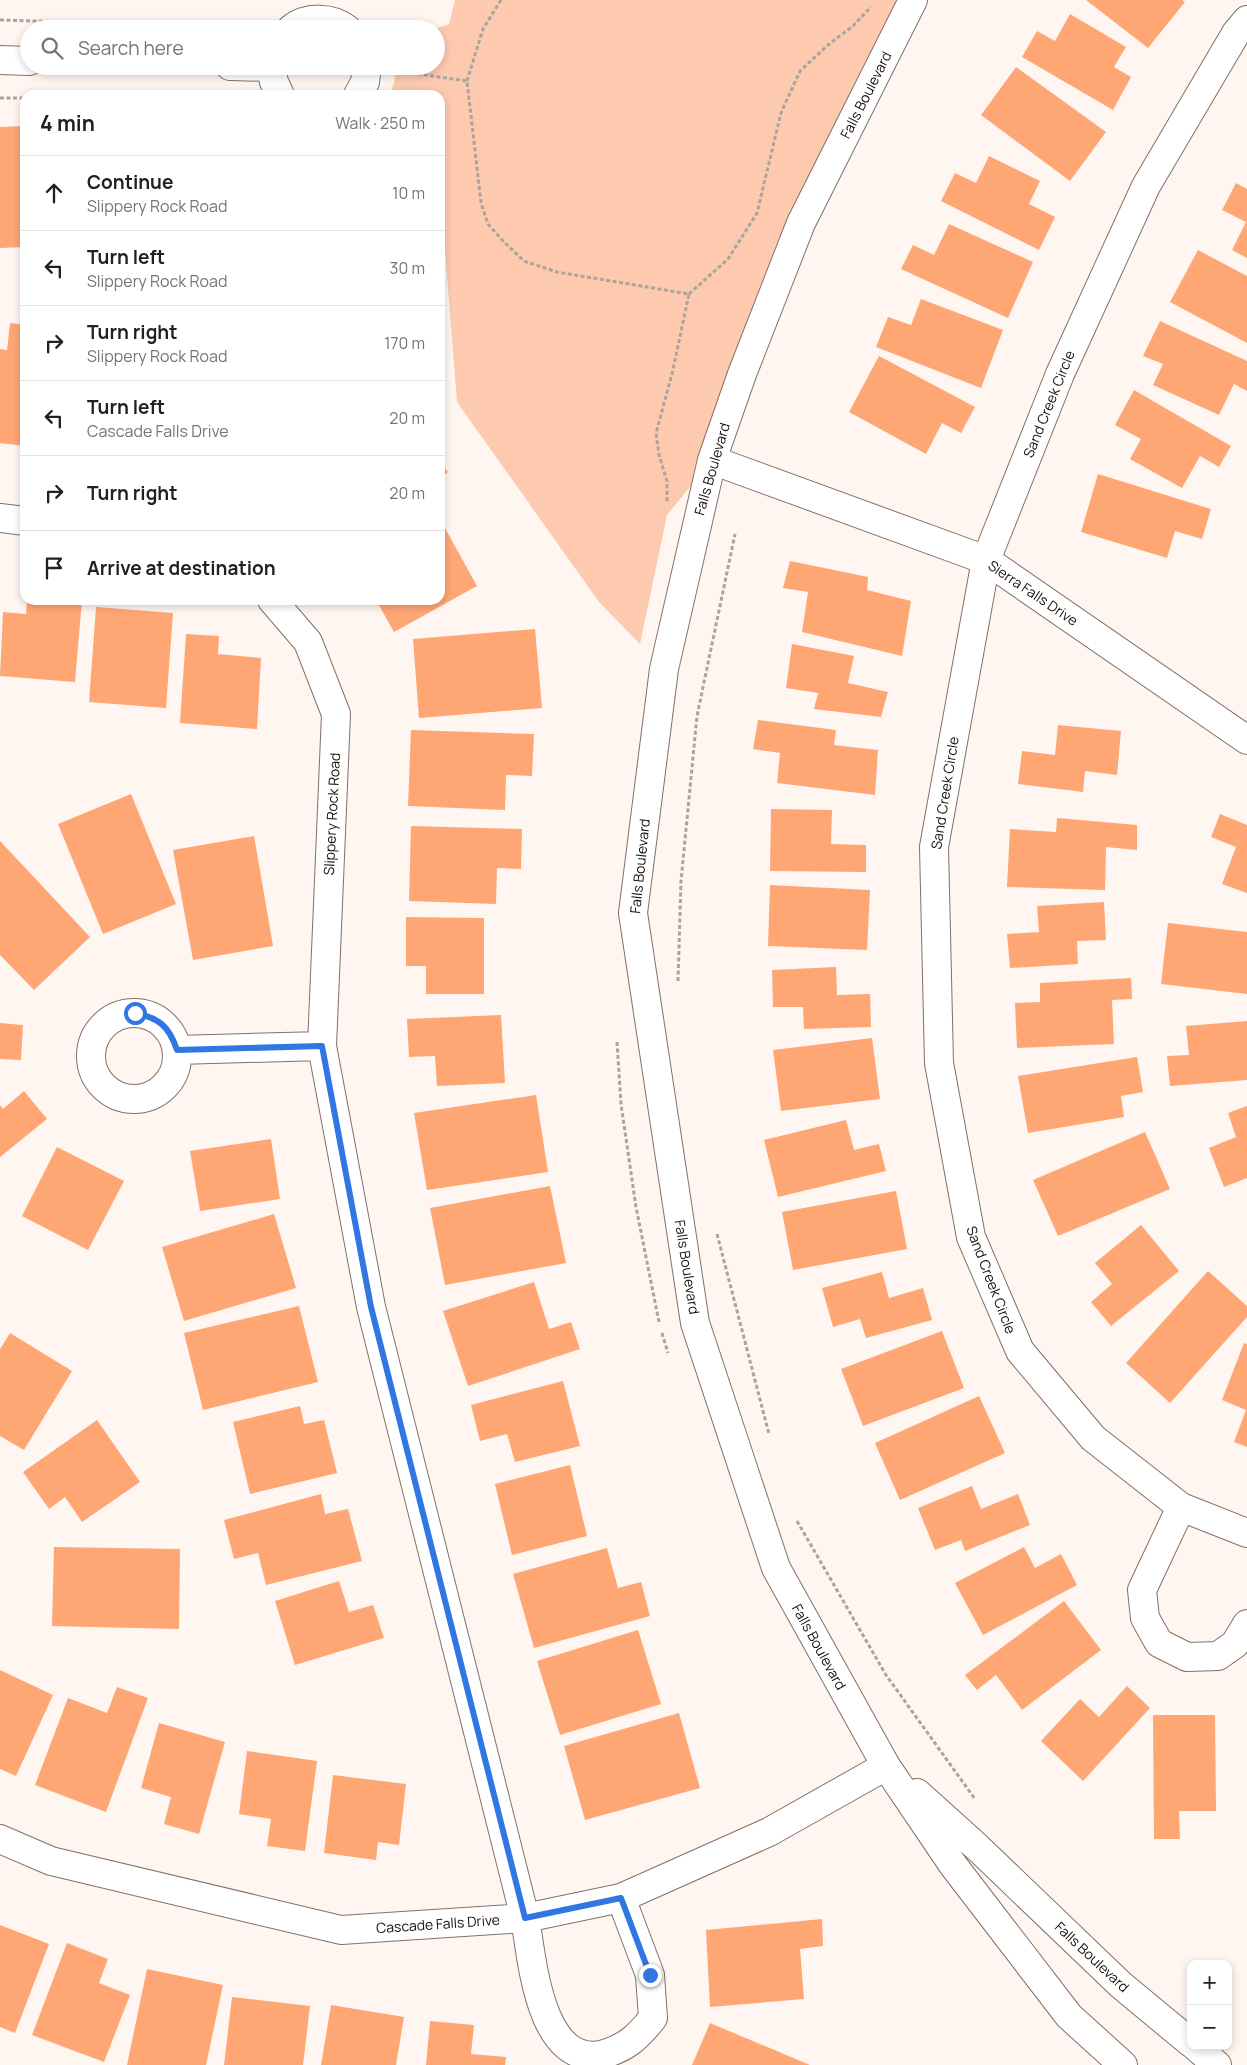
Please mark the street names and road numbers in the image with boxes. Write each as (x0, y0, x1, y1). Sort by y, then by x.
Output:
street label: Falls Boulevard (835, 48, 896, 142)
street label: Sand Creek Circle (1018, 347, 1079, 460)
street label: Falls Boulevard (689, 420, 734, 517)
street label: Sierra Falls Drive (985, 556, 1082, 630)
street label: Sand Creek Circle (926, 735, 963, 851)
street label: Slippery Rock Road (319, 752, 344, 876)
street label: Falls Boulevard (625, 818, 654, 914)
street label: Falls Boulevard (671, 1218, 704, 1315)
street label: Sand Creek Circle (962, 1223, 1021, 1336)
street label: Falls Boulevard (788, 1600, 851, 1693)
street label: Cascade Falls Drive (376, 1910, 500, 1937)
street label: Falls Boulevard (1051, 1917, 1134, 1996)

